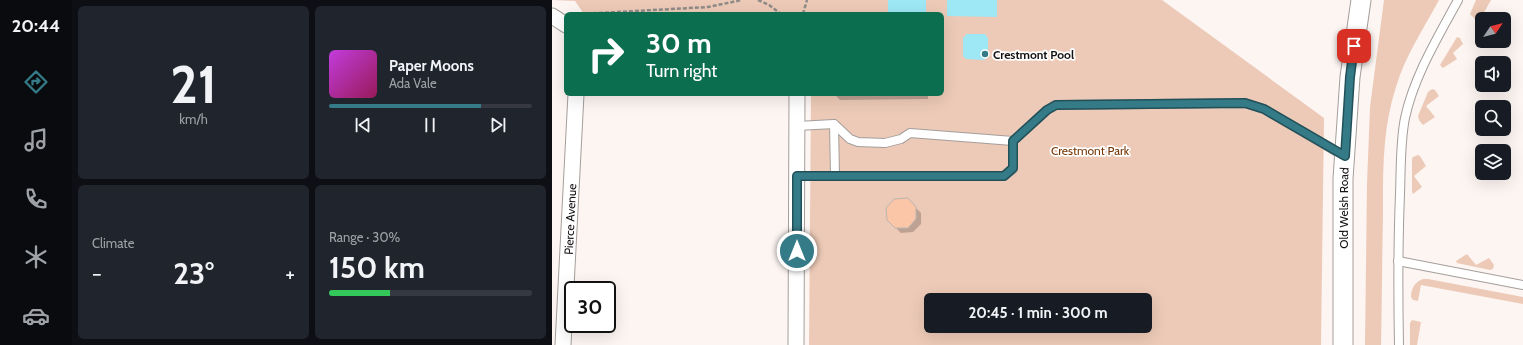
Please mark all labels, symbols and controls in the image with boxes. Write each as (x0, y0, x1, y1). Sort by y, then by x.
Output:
north arrow (1475, 12, 1511, 48)
map controls (1475, 12, 1511, 180)
text: 20:44 (12, 15, 60, 37)
text: 30 m (646, 26, 712, 60)
icon: right (580, 28, 632, 80)
pin (1337, 29, 1371, 63)
icon: arrive (1343, 35, 1365, 57)
place label: Crestmont Pool (993, 47, 1074, 62)
marker: Crestmont Pool (980, 49, 990, 59)
text: 21 (170, 53, 217, 116)
button: sound (1475, 56, 1511, 92)
text: Paper Moons (389, 57, 474, 75)
text: Turn right (646, 60, 717, 82)
icon: directions (22, 68, 50, 96)
text: Ada Vale (389, 75, 437, 91)
button: search (1475, 100, 1511, 136)
text: km/h (179, 111, 208, 127)
icon: previous (352, 114, 374, 136)
icon: pause (419, 114, 441, 136)
icon: next (487, 114, 509, 136)
icon: music (22, 126, 50, 154)
park label: Crestmont Park (1051, 143, 1130, 158)
button: layers (1475, 144, 1511, 180)
street label: Old Welsh Road (1335, 167, 1351, 249)
street label: Pierce Avenue (560, 183, 579, 255)
icon: phone (22, 185, 50, 213)
text: Range · 30% (329, 229, 400, 245)
position arrow (776, 230, 818, 272)
text: Climate (92, 235, 134, 251)
icon: climate (22, 243, 50, 271)
text: 150 km (329, 249, 425, 286)
text: 23° (173, 255, 214, 292)
text: − (92, 260, 102, 287)
text: + (285, 260, 295, 287)
speed limit sign: 30 (564, 281, 616, 333)
icon: car (22, 302, 50, 330)
text: 20:45 · 1 min · 300 m (968, 304, 1108, 322)

